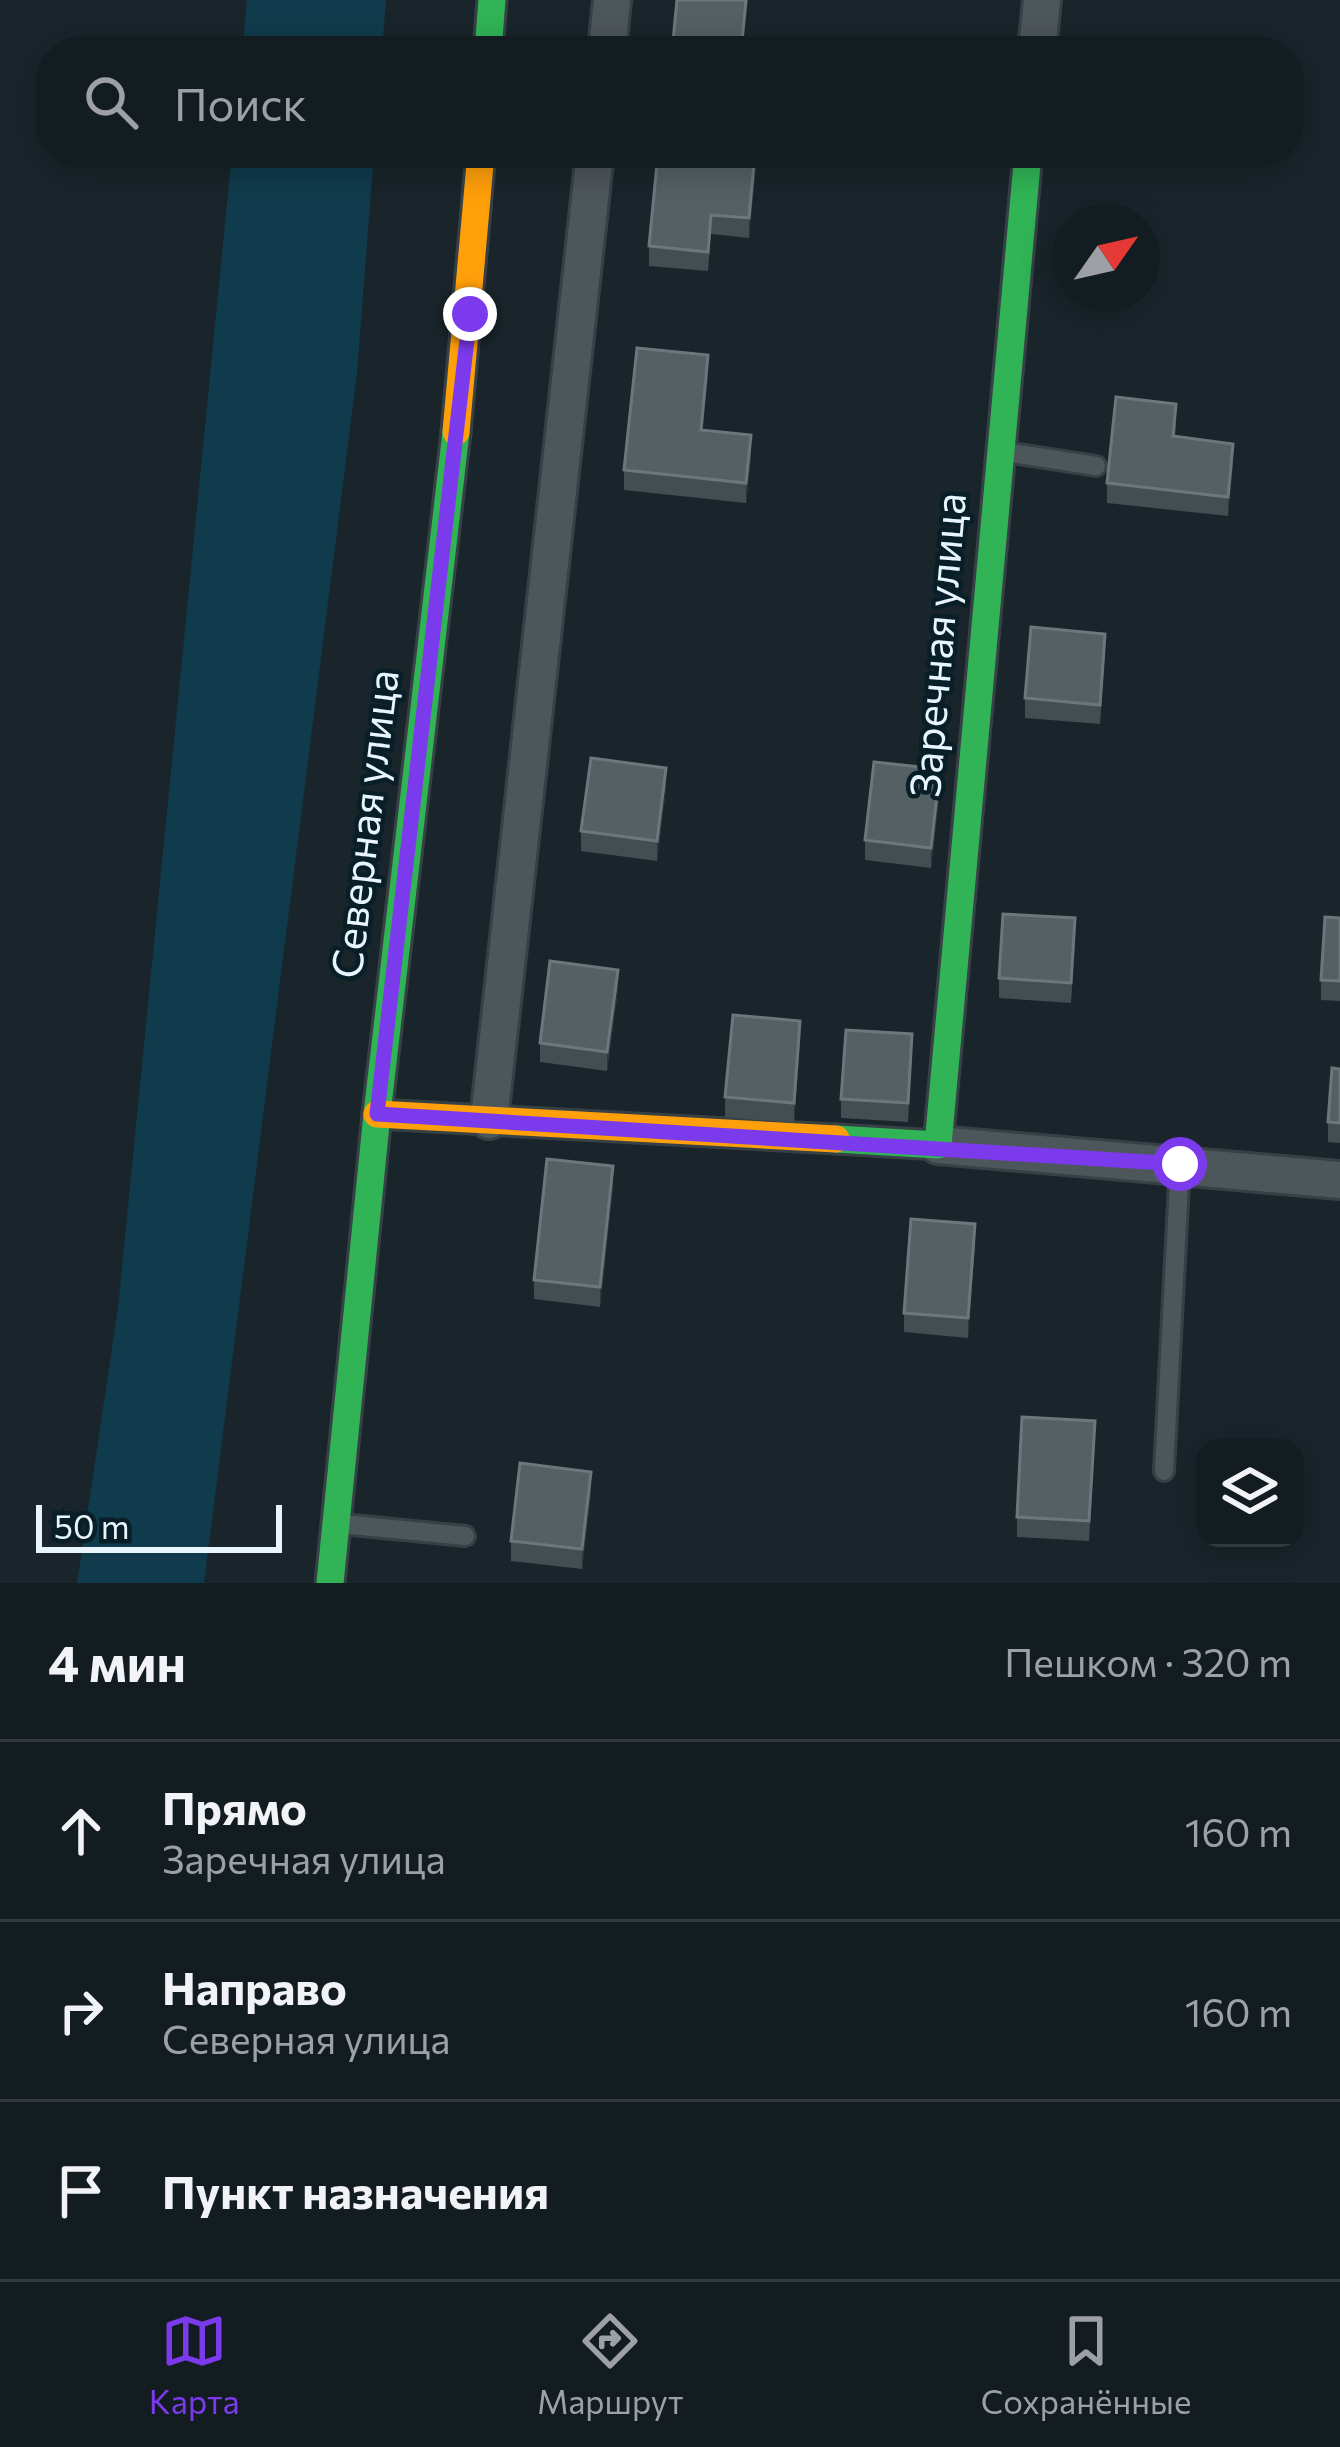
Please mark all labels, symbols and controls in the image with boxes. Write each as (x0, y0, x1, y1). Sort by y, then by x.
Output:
search box (36, 36, 1304, 168)
icon: search (78, 69, 144, 135)
text: Поиск (174, 75, 307, 130)
north arrow (1052, 204, 1160, 312)
route end (443, 287, 497, 341)
street label: Заречная улица (897, 490, 975, 799)
street label: Северная улица (318, 666, 408, 981)
route start (1153, 1137, 1207, 1191)
map controls (1196, 1439, 1304, 1547)
button: layers (1196, 1439, 1304, 1547)
scale bar (36, 1499, 282, 1552)
text: 50 m (54, 1505, 130, 1546)
text: 4 мин (48, 1630, 186, 1693)
text: Пешком · 320 m (1004, 1637, 1292, 1685)
text: Прямо (162, 1779, 307, 1834)
icon: ahead (48, 1798, 114, 1864)
text: 160 m (1185, 1807, 1292, 1855)
text: Заречная улица (162, 1834, 446, 1882)
text: Направо (162, 1959, 347, 2014)
icon: right (48, 1978, 114, 2044)
text: 160 m (1185, 1987, 1292, 2035)
text: Северная улица (162, 2014, 450, 2062)
icon: arrive (48, 2158, 114, 2224)
text: Пункт назначения (162, 2163, 549, 2218)
tab: Карта (149, 2308, 240, 2421)
tab: Маршрут (537, 2308, 683, 2421)
tab: Сохранённые (981, 2308, 1191, 2421)

